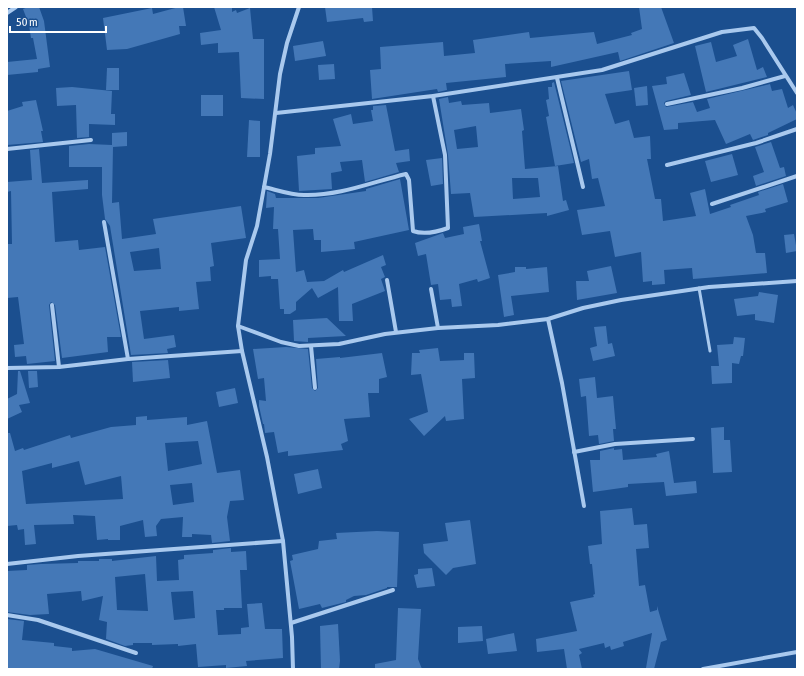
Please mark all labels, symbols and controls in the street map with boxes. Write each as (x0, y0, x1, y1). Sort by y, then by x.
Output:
scale bar (10, 8, 106, 34)
text: 50 m (16, 15, 38, 29)

